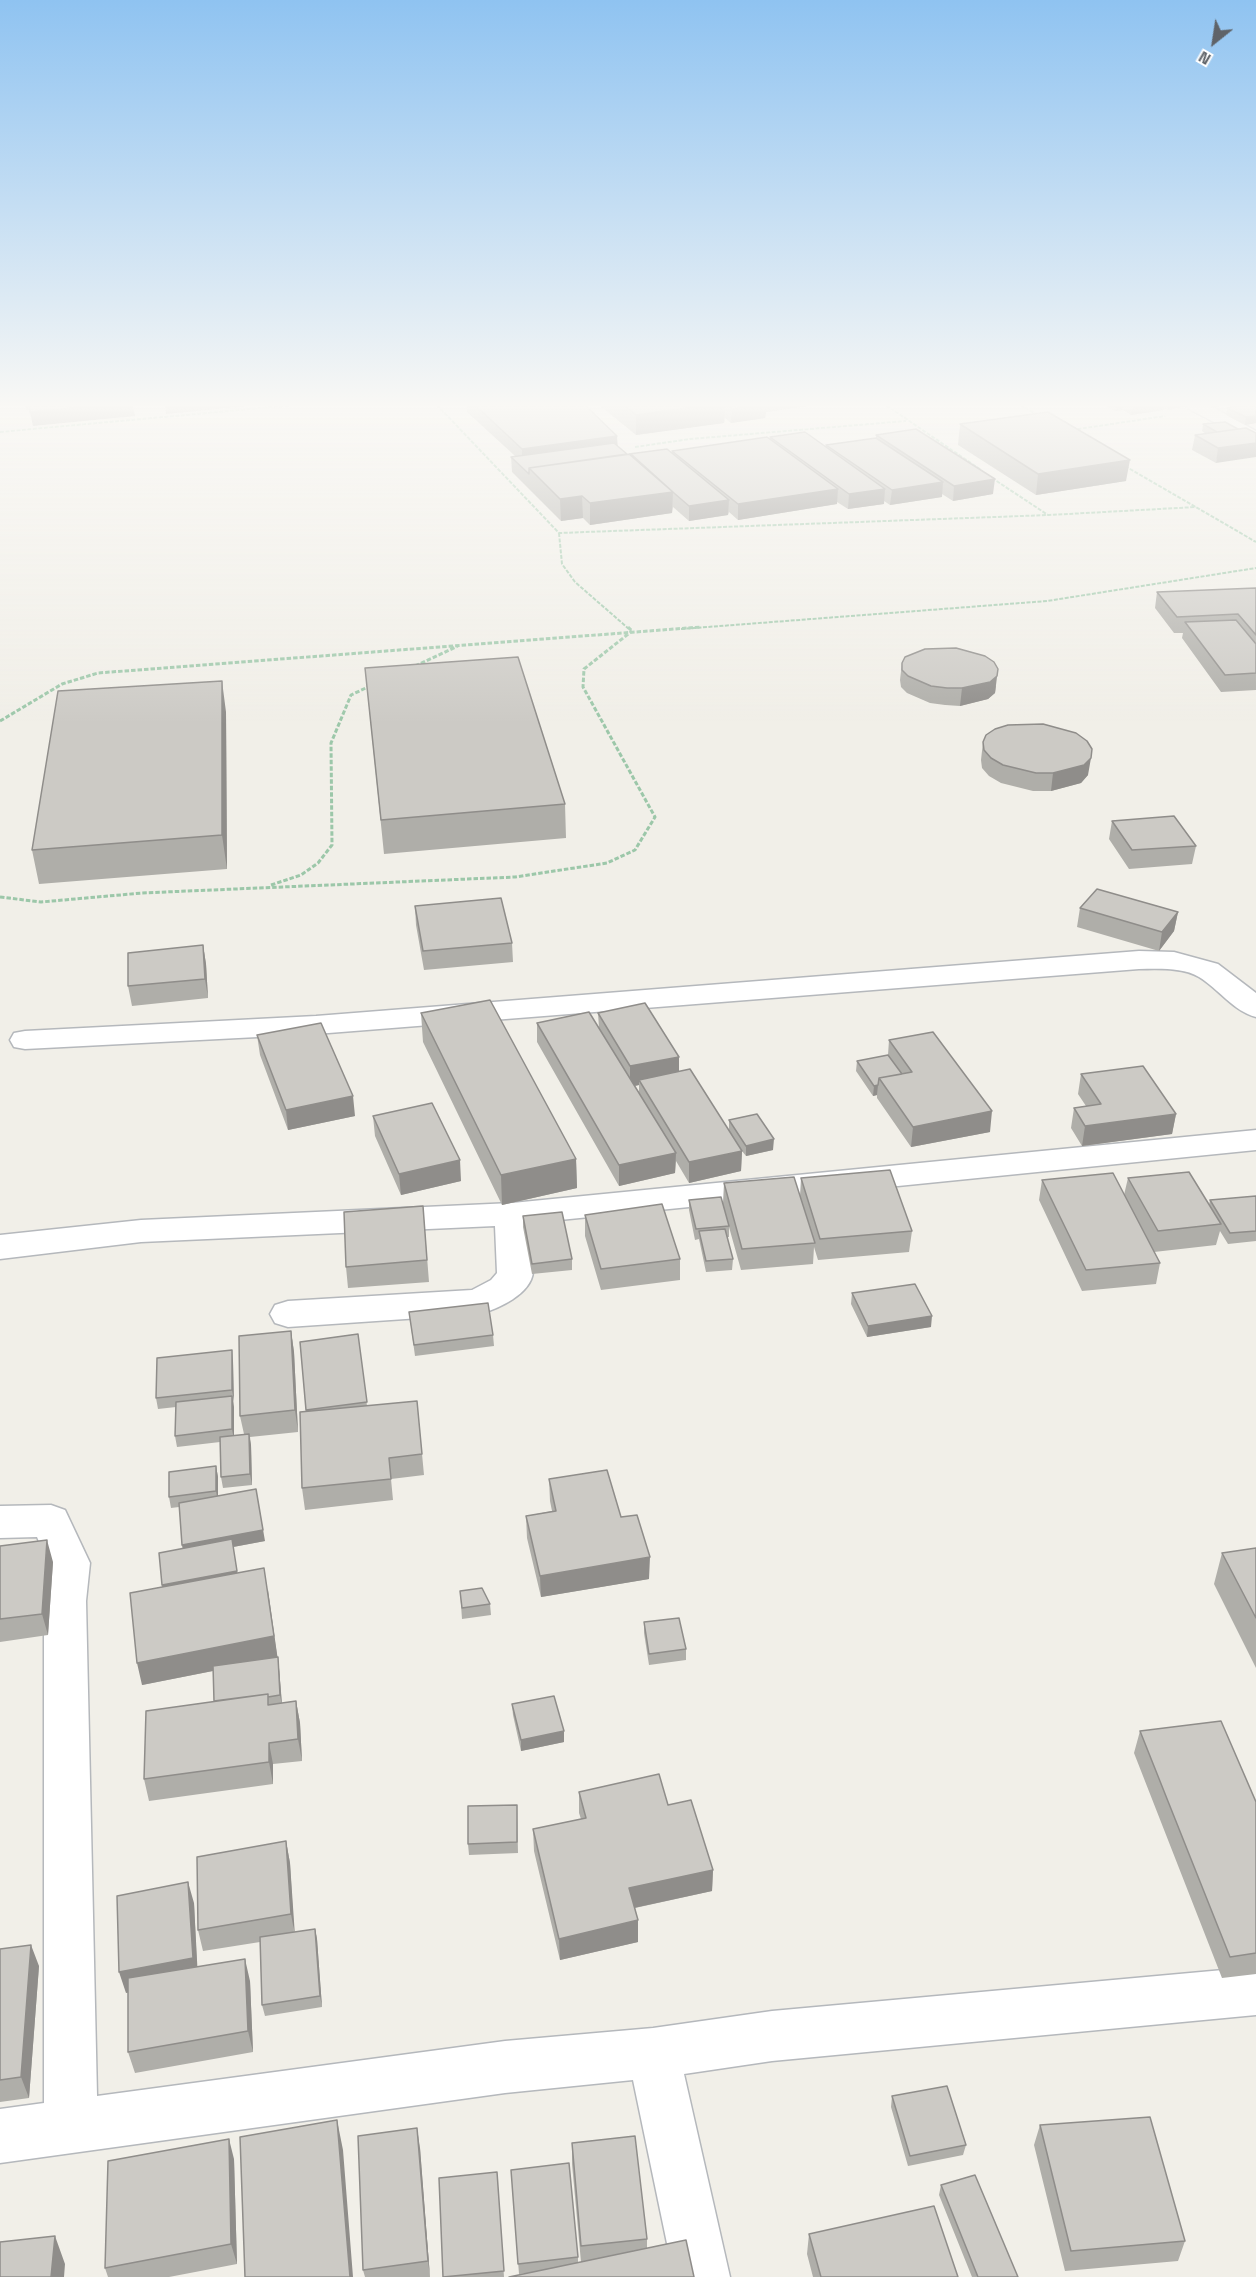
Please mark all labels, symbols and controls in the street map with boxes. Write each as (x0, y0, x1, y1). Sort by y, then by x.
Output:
north arrow (1184, 12, 1244, 72)
text: N (1195, 46, 1215, 70)

